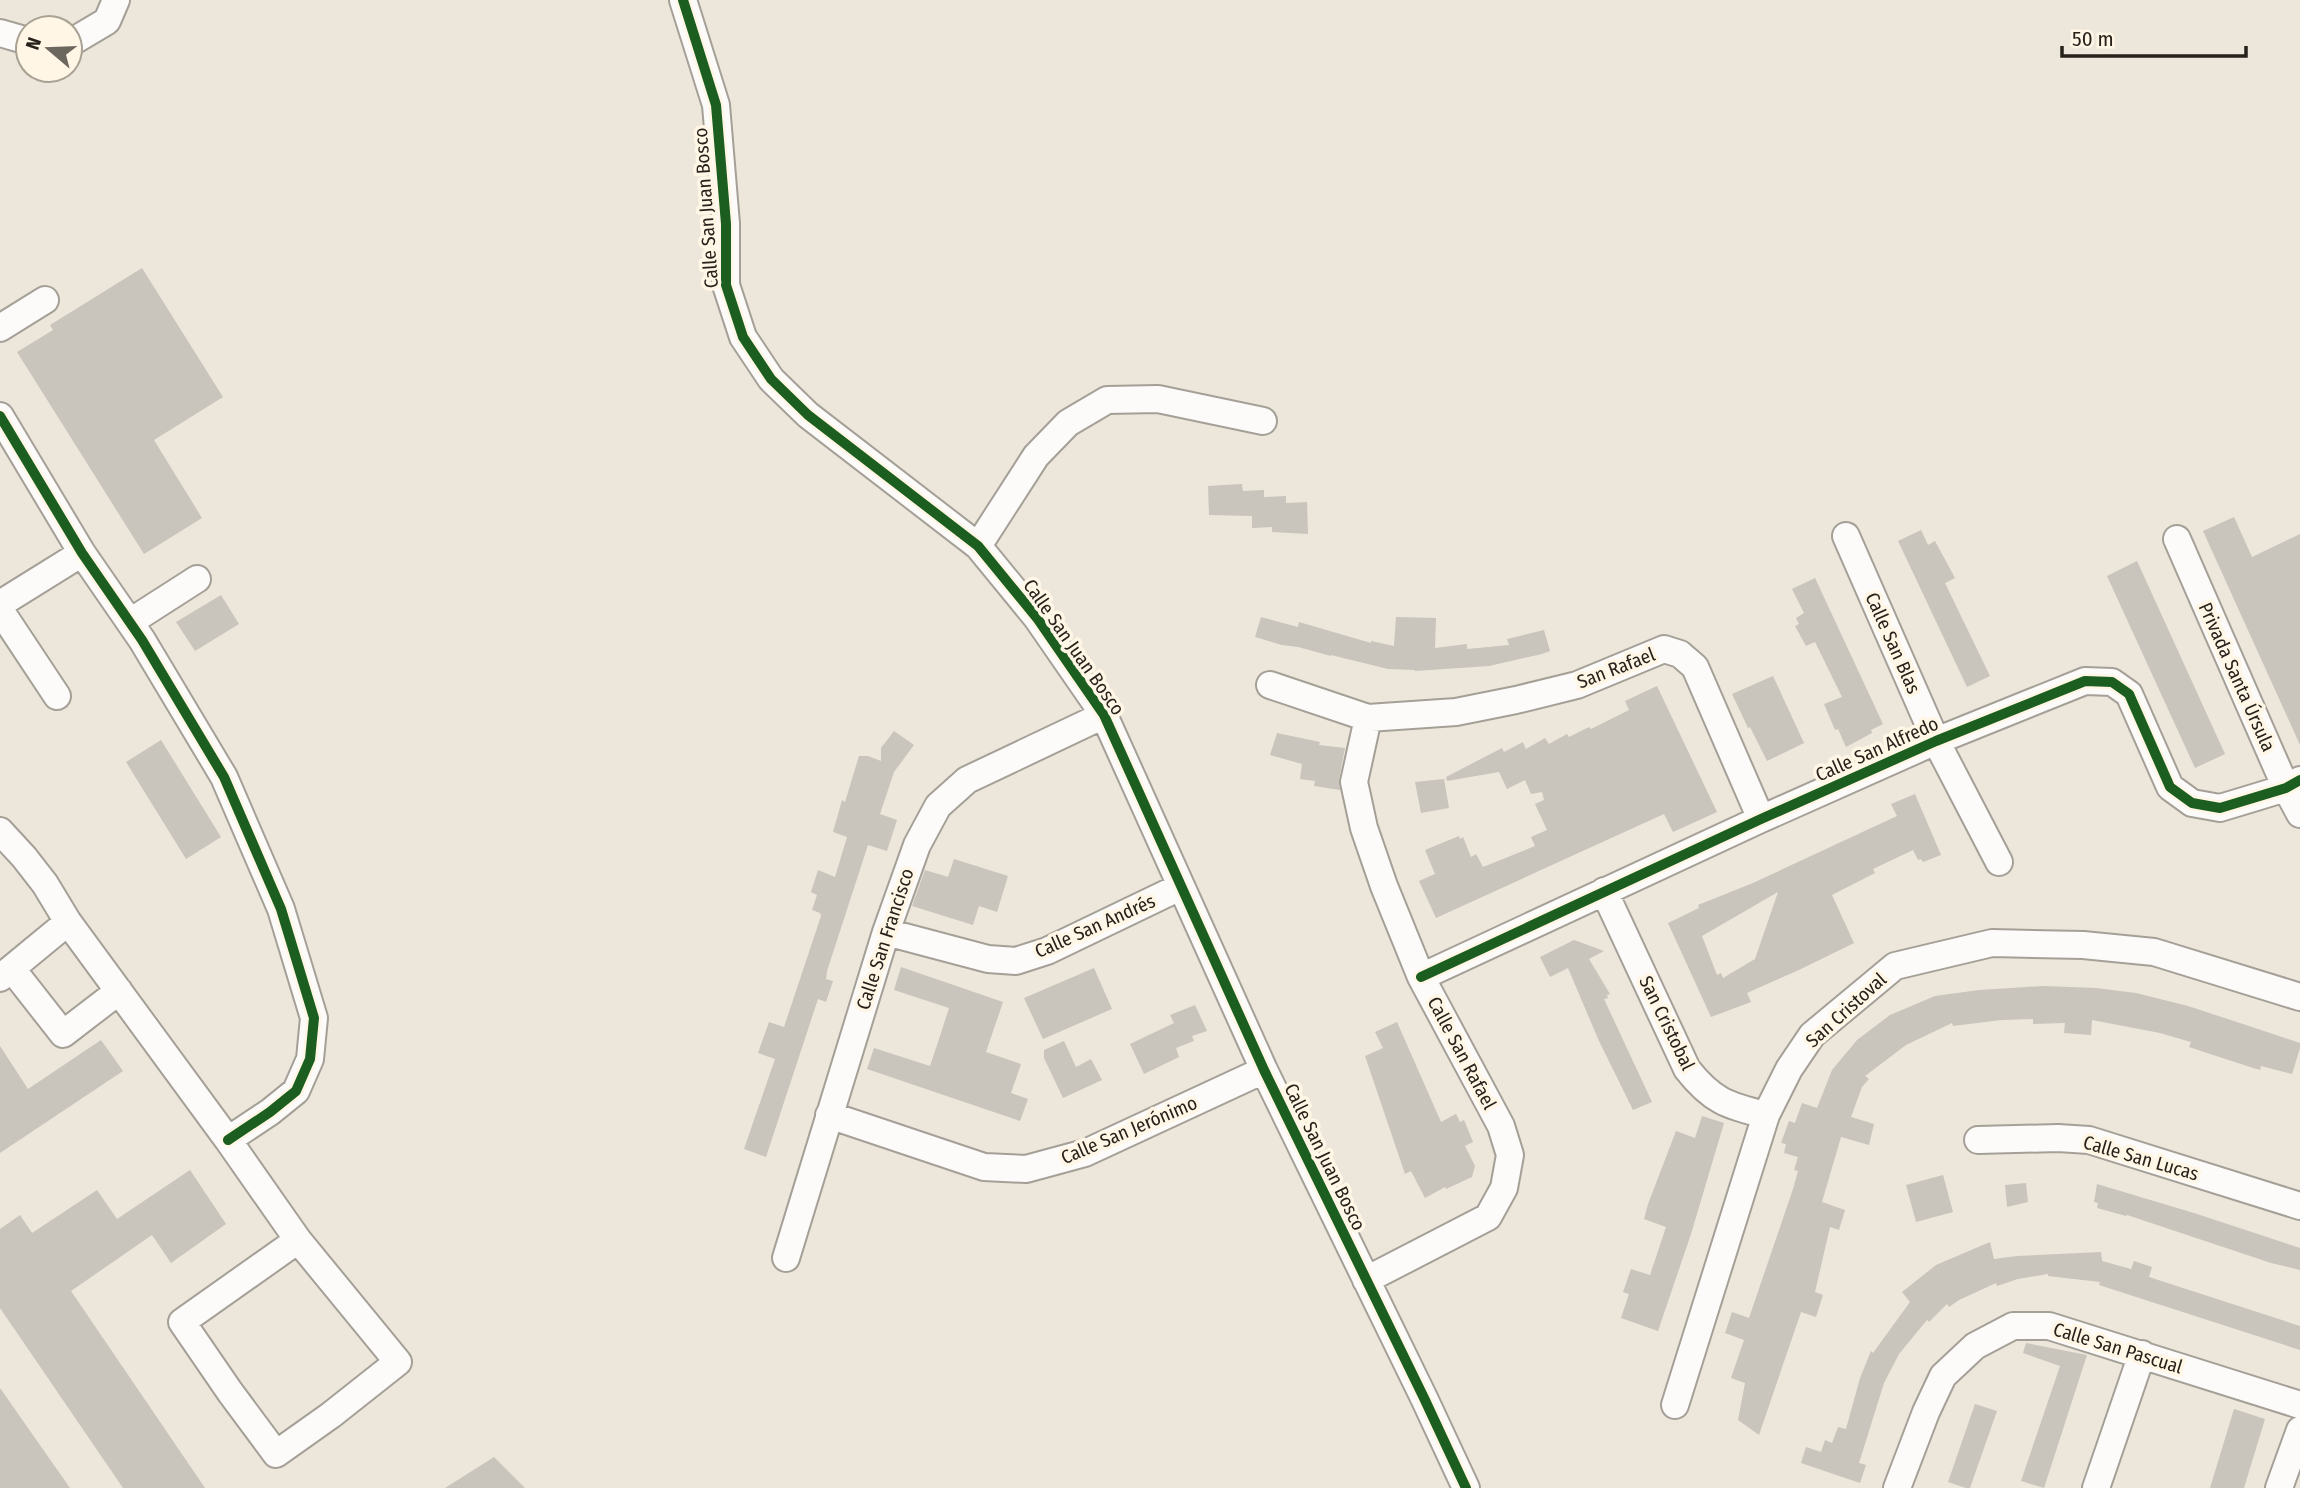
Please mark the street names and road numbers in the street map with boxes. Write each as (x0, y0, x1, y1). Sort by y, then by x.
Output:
street label: Calle San Juan Bosco (689, 127, 723, 289)
street label: Calle San Juan Bosco (1018, 575, 1130, 719)
street label: Calle San Blas (1860, 589, 1926, 697)
street label: Privada Santa Úrsula (2194, 599, 2280, 755)
street label: San Rafael (1574, 643, 1658, 693)
street label: Calle San Alfredo (1812, 712, 1942, 786)
street label: Calle San Francisco (851, 865, 919, 1013)
street label: Calle San Andrés (1031, 889, 1159, 963)
street label: San Cristoval (1801, 968, 1891, 1052)
street label: San Cristobal (1634, 972, 1700, 1074)
street label: Calle San Rafael (1423, 993, 1501, 1113)
street label: Calle San Juan Bosco (1279, 1080, 1371, 1234)
street label: Calle San Jerónimo (1057, 1091, 1201, 1169)
street label: Calle San Lucas (2081, 1131, 2201, 1185)
street label: Calle San Pascual (2051, 1317, 2185, 1379)

